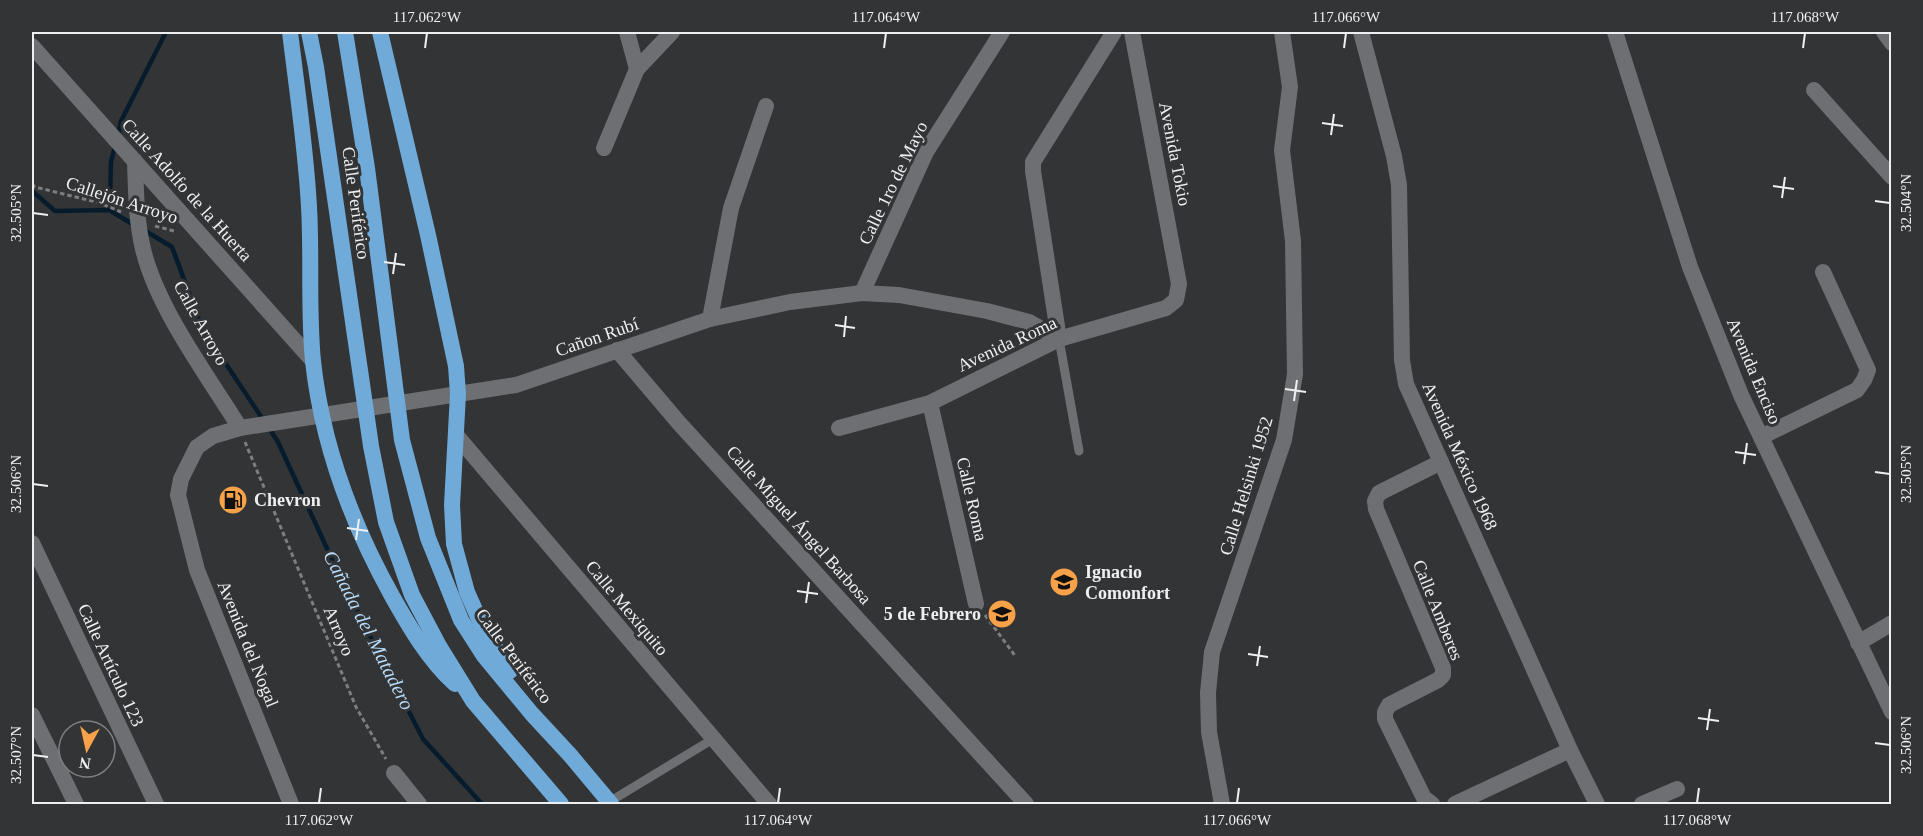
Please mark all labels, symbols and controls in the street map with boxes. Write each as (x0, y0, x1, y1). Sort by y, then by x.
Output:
text: 117.062°W (393, 9, 462, 25)
text: 117.064°W (852, 9, 921, 25)
text: 117.066°W (1312, 9, 1381, 25)
text: 117.068°W (1771, 9, 1840, 25)
street label: Avenida Tokio (1155, 100, 1195, 208)
street label: Calle Adolfo de la Huerta (118, 115, 256, 265)
street label: Calle 1ro de Mayo (855, 118, 931, 248)
street label: Calle Periférico (338, 145, 374, 261)
street label: Callejón Arroyo (64, 172, 180, 228)
text: 32.504°N (1898, 174, 1914, 232)
text: 32.505°N (8, 184, 24, 242)
street label: Calle Arroyo (170, 277, 232, 369)
street label: Avenida Roma (954, 312, 1060, 376)
street label: Cañon Rubí (553, 313, 641, 361)
street label: Avenida Enciso (1723, 315, 1785, 427)
street label: Avenida México 1968 (1418, 379, 1502, 533)
street label: Calle Helsinki 1952 (1215, 414, 1277, 558)
street label: Calle Miguel Ángel Barbosa (722, 441, 876, 608)
text: 32.505°N (1898, 445, 1914, 503)
text: 32.506°N (8, 455, 24, 513)
street label: Calle Roma (953, 455, 991, 543)
fuel station icon: Chevron (217, 484, 249, 516)
place label: Chevron (254, 490, 321, 510)
water label: Cañada del Matadero (319, 547, 419, 713)
street label: Calle Mexiquito (582, 557, 672, 659)
street label: Calle Amberes (1409, 557, 1467, 663)
place label: Ignacio Comonfort (1085, 562, 1170, 603)
school or university icon: Ignacio Comonfort (1048, 566, 1080, 598)
street label: Avenida del Nogal (214, 578, 282, 710)
school or university icon: 5 de Febrero (986, 598, 1018, 630)
street label: Calle Artículo 123 (74, 601, 148, 729)
street label: Arroyo (320, 603, 358, 659)
place label: 5 de Febrero (884, 604, 981, 624)
street label: Calle Periférico (472, 605, 556, 707)
text: 32.506°N (1898, 716, 1914, 774)
north arrow (57, 719, 117, 779)
text: 32.507°N (8, 726, 24, 784)
text: N (78, 754, 92, 773)
text: 117.062°W (285, 812, 354, 828)
text: 117.064°W (744, 812, 813, 828)
text: 117.066°W (1203, 812, 1272, 828)
text: 117.068°W (1663, 812, 1732, 828)

